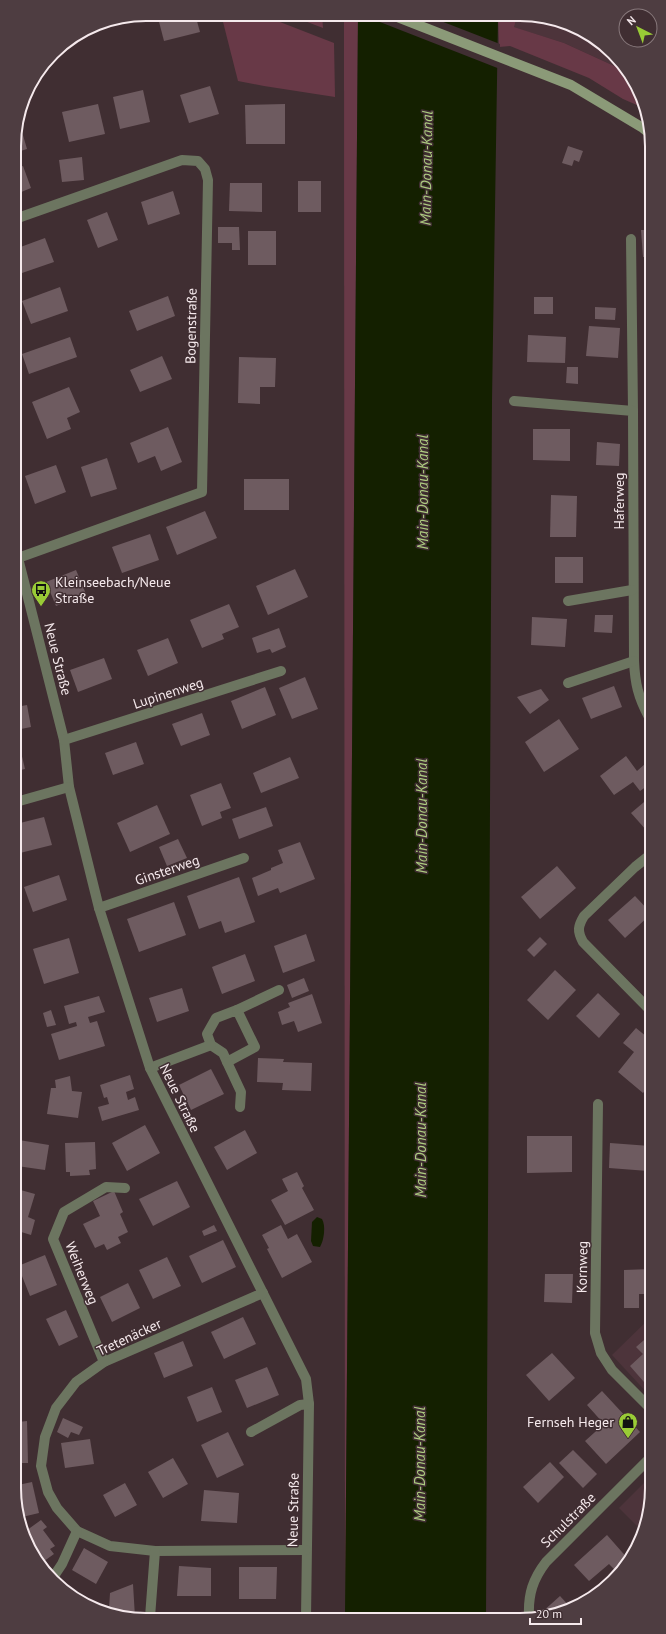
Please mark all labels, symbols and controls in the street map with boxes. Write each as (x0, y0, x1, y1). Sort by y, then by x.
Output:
north arrow (618, 8, 658, 48)
text: N (624, 13, 639, 28)
water label: Main-Donau-Kanal (415, 110, 437, 226)
street label: Bogenstraße (181, 288, 201, 364)
water label: Main-Donau-Kanal (413, 435, 432, 549)
street label: Haferweg (610, 472, 628, 530)
place label: Kleinseebach/Neue Straße (55, 573, 171, 607)
bus stop icon: Kleinseebach/Neue Straße (30, 579, 52, 607)
street label: Neue Straße (40, 621, 76, 697)
street label: Lupinenweg (131, 673, 205, 713)
water label: Main-Donau-Kanal (412, 759, 431, 873)
street label: Ginsterweg (132, 851, 202, 889)
street label: Neue Straße (156, 1061, 204, 1135)
water label: Main-Donau-Kanal (411, 1083, 430, 1197)
street label: Weiherweg (61, 1239, 103, 1307)
street label: Kornweg (573, 1241, 591, 1293)
street label: Tretenäcker (94, 1314, 164, 1360)
water label: Main-Donau-Kanal (410, 1407, 429, 1521)
shop icon: Fernseh Heger (617, 1411, 639, 1439)
place label: Fernseh Heger (527, 1413, 614, 1431)
street label: Neue Straße (283, 1473, 303, 1547)
street label: Schulstraße (537, 1489, 599, 1551)
scale bar (530, 1600, 581, 1626)
text: 20 m (536, 1606, 562, 1621)

